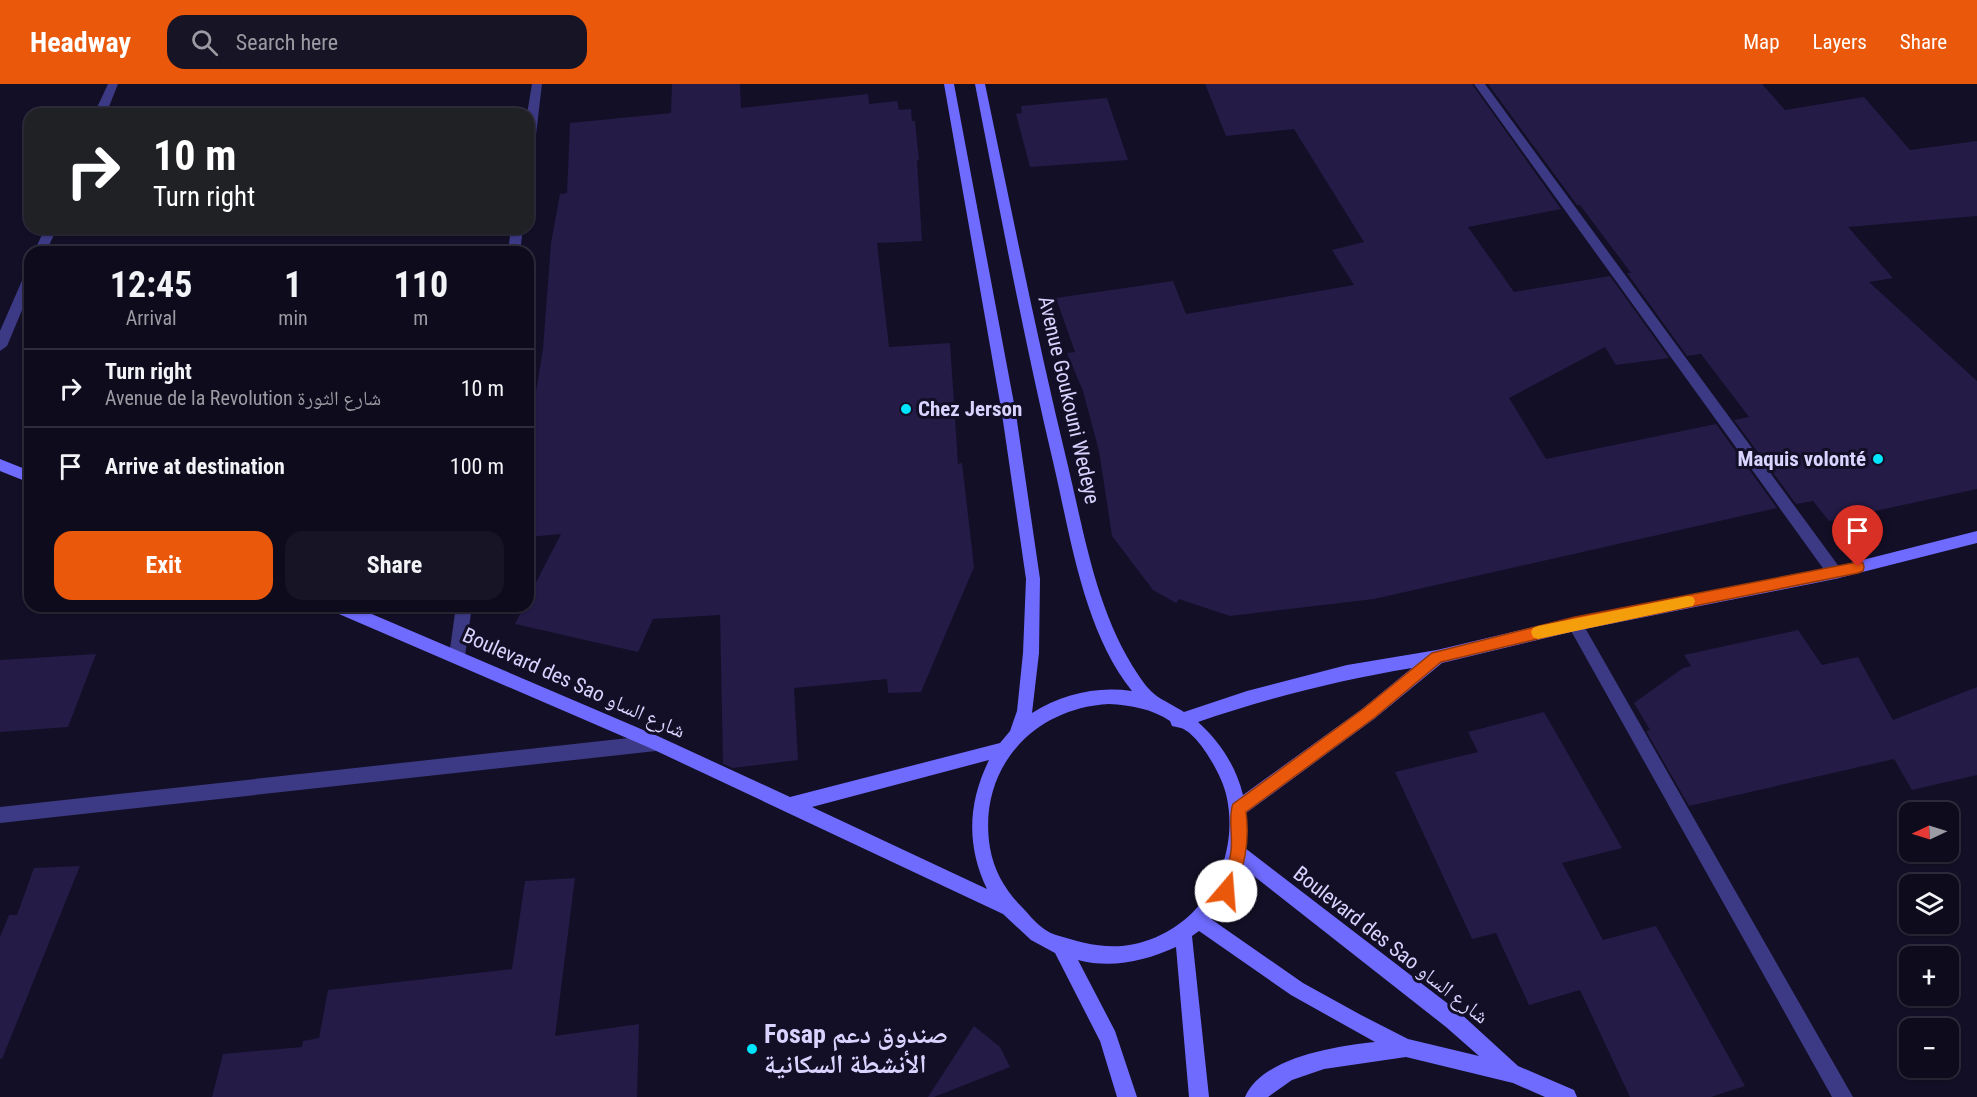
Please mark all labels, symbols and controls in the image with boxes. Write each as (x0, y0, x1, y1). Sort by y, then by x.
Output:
search box (167, 15, 587, 69)
text: Headway (30, 26, 131, 59)
icon: search (188, 26, 221, 59)
text: Search here (236, 30, 338, 55)
text: Map (1743, 30, 1780, 54)
text: Layers (1813, 30, 1867, 54)
text: Share (1900, 30, 1947, 54)
text: 10 m (153, 131, 236, 180)
icon: right (54, 132, 132, 210)
text: Turn right (153, 181, 255, 213)
text: 12:45 (110, 264, 192, 306)
text: 1 (284, 264, 302, 306)
text: 110 (394, 264, 448, 306)
street label: Avenue Goukouni Wedeye (1033, 294, 1105, 506)
text: Arrival (126, 306, 177, 330)
text: min (278, 306, 308, 330)
text: m (413, 306, 428, 330)
text: Turn right (105, 359, 192, 384)
icon: right (54, 372, 87, 405)
text: 10 m (461, 376, 504, 401)
text: Avenue de la Revolution شارع الثورة (105, 386, 381, 410)
place label: Chez Jerson (918, 397, 1022, 421)
marker: Chez Jerson (899, 402, 913, 416)
place label: Maquis volonté (1737, 447, 1866, 471)
icon: arrive (54, 450, 87, 483)
marker: Maquis volonté (1871, 452, 1885, 466)
text: Arrive at destination (105, 454, 285, 479)
text: 100 m (450, 454, 504, 479)
pin (1832, 505, 1883, 567)
icon: arrive (1841, 514, 1874, 547)
button: Exit (54, 531, 273, 600)
button: Share (285, 531, 504, 600)
street label: Boulevard des Sao شارع الساو (459, 623, 689, 744)
north arrow (1899, 802, 1959, 862)
map controls (1899, 802, 1959, 1078)
position arrow (1194, 859, 1258, 923)
street label: Boulevard des Sao شارع الساو (1288, 861, 1493, 1030)
button: layers (1899, 874, 1959, 934)
button: + (1899, 946, 1959, 1006)
button: − (1899, 1018, 1959, 1078)
place label: Fosap صندوق دعم الأنشطة السكانية (764, 1019, 948, 1079)
marker: Fosap صندوق دعم الأنشطة السكانية (745, 1042, 759, 1056)

